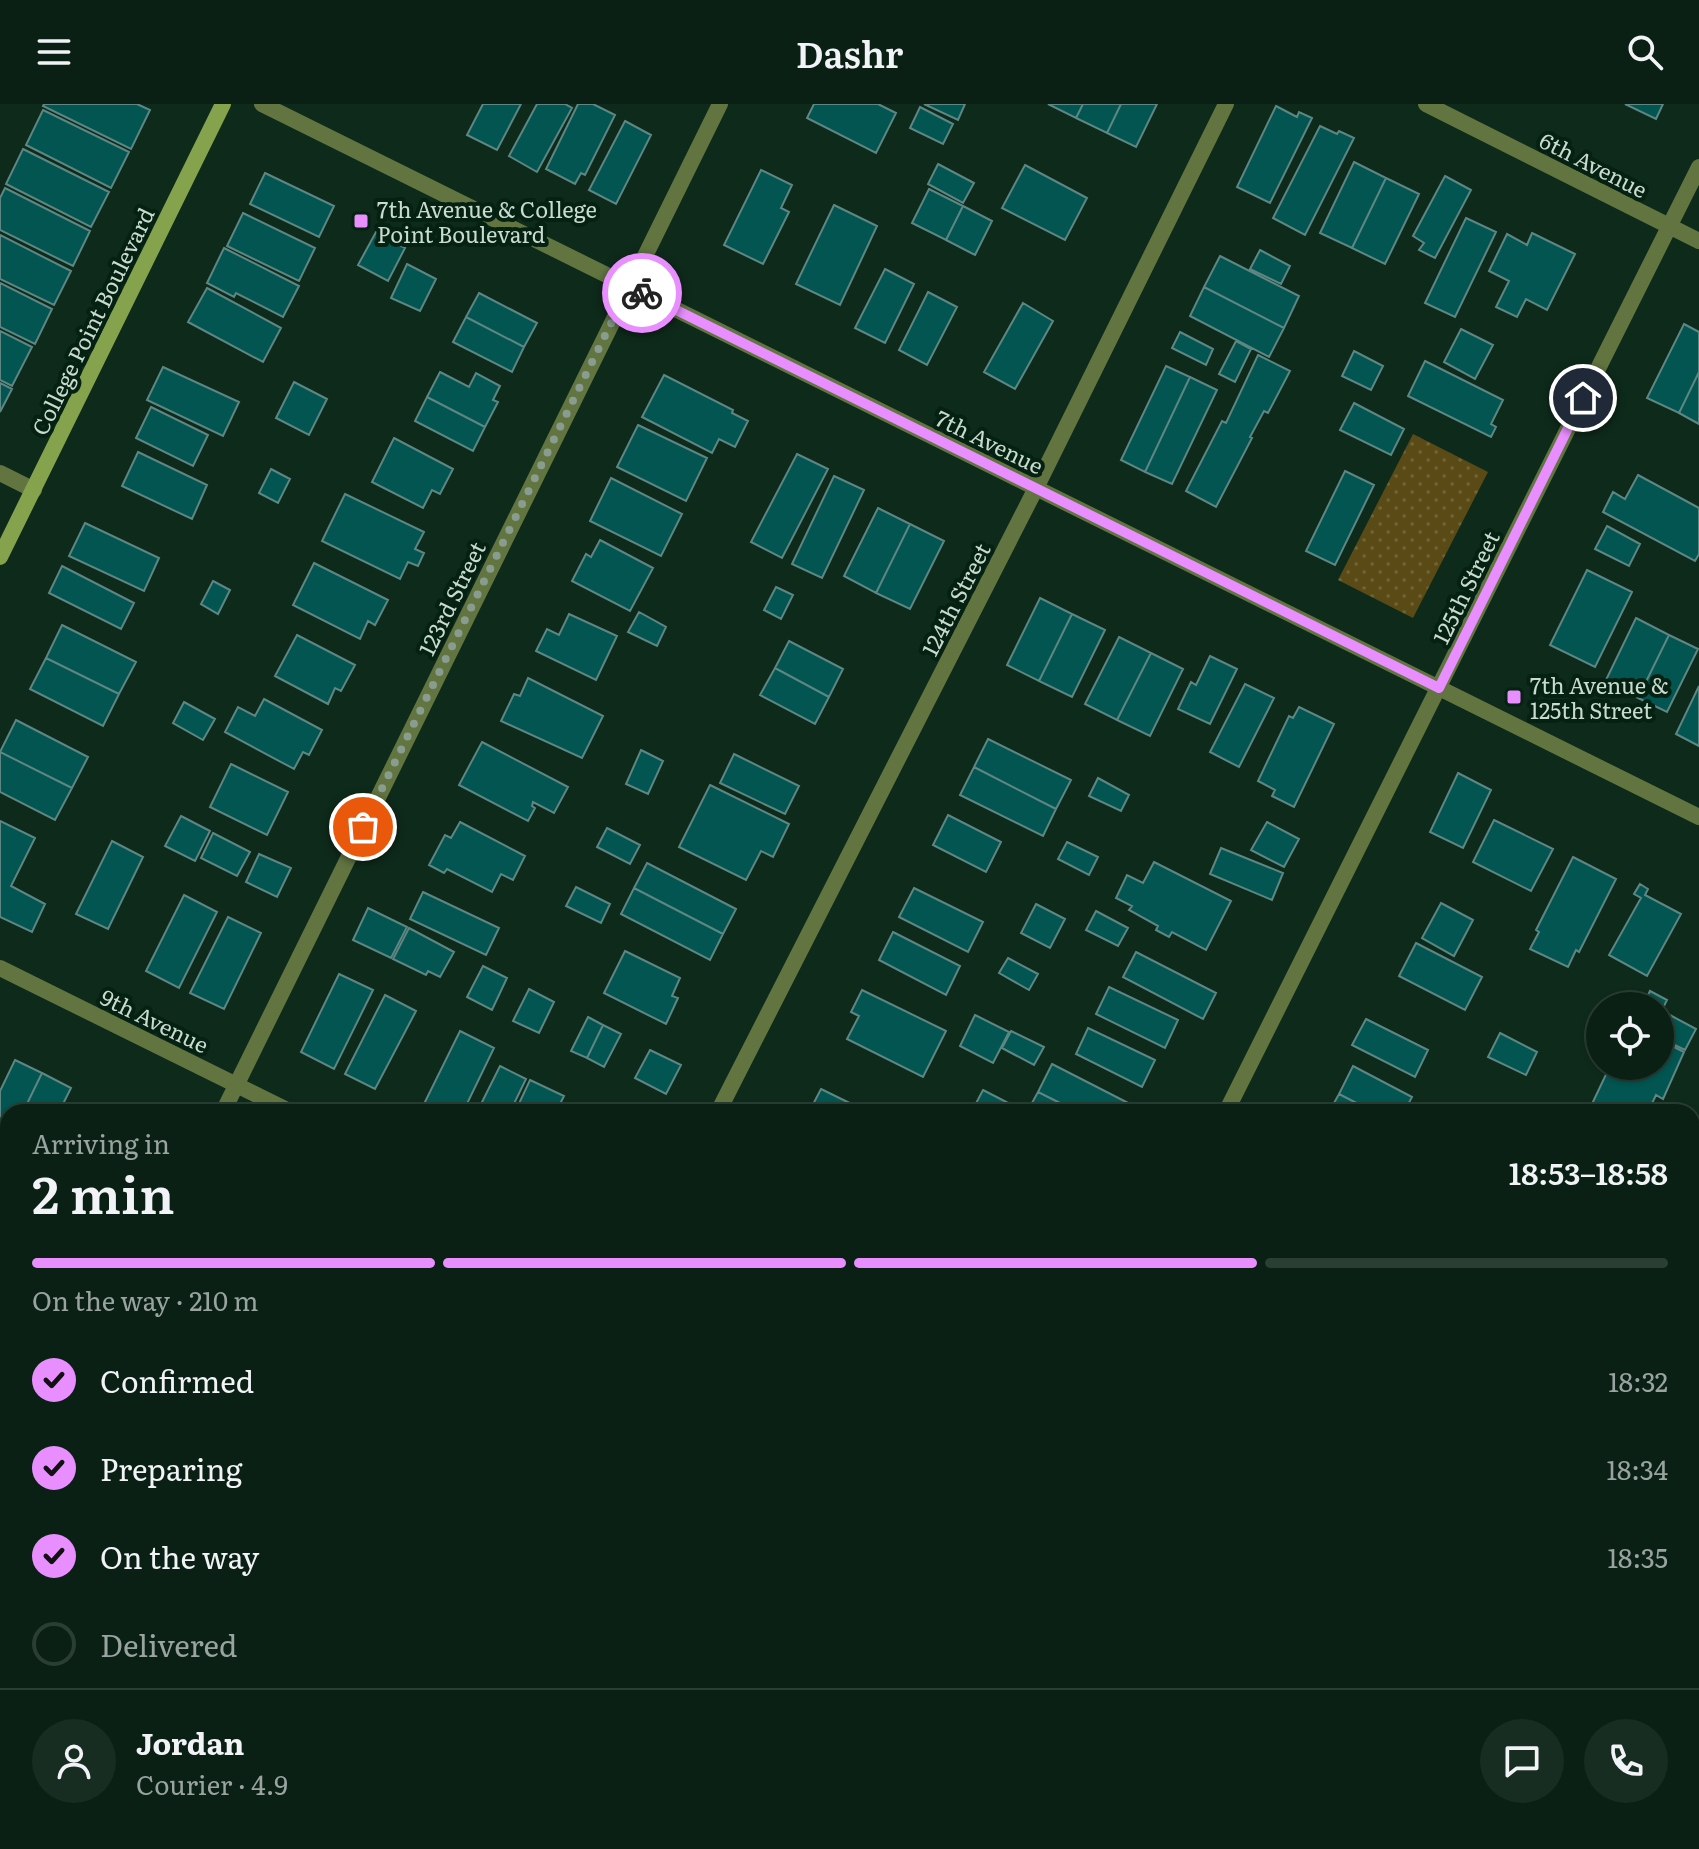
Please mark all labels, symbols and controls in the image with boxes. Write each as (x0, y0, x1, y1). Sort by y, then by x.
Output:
text: Dashr (796, 26, 903, 79)
icon: menu (32, 30, 76, 74)
icon: search (1623, 30, 1667, 74)
street label: 6th Avenue (1534, 123, 1654, 205)
place label: 7th Avenue & College Point Boulevard (377, 192, 597, 250)
street label: College Point Boulevard (22, 202, 162, 440)
marker: 7th Avenue & College Point Boulevard (352, 212, 370, 230)
courier (602, 253, 682, 333)
icon: bike (620, 271, 664, 315)
pin (1549, 364, 1617, 432)
icon: home (1561, 376, 1605, 420)
street label: 7th Avenue (931, 401, 1049, 481)
street label: 125th Street (1423, 525, 1507, 649)
street label: 123rd Street (409, 535, 493, 661)
street label: 124th Street (912, 537, 998, 661)
place label: 7th Avenue & 125th Street (1530, 668, 1669, 726)
marker: 7th Avenue & 125th Street (1505, 688, 1523, 706)
pin (329, 793, 397, 861)
icon: bag (341, 805, 385, 849)
street label: 9th Avenue (95, 980, 215, 1060)
map controls (1586, 992, 1674, 1080)
button: locate (1586, 992, 1674, 1080)
text: Arriving in (32, 1123, 170, 1162)
text: 18:53–18:58 (1509, 1150, 1668, 1194)
text: 2 min (32, 1153, 175, 1230)
text: On the way · 210 m (32, 1280, 258, 1319)
icon: check (32, 1358, 76, 1402)
text: Confirmed (100, 1358, 254, 1402)
text: 18:32 (1608, 1361, 1668, 1400)
icon: check (32, 1446, 76, 1490)
text: Preparing (100, 1446, 242, 1490)
text: 18:34 (1606, 1449, 1668, 1488)
icon: check (32, 1534, 76, 1578)
text: On the way (100, 1534, 259, 1578)
text: 18:35 (1608, 1537, 1668, 1576)
text: Delivered (100, 1622, 237, 1666)
button: person (32, 1719, 116, 1803)
button: chat (1480, 1719, 1564, 1803)
button: phone (1584, 1719, 1668, 1803)
text: Jordan (136, 1720, 244, 1764)
text: Courier · 4.9 (136, 1764, 288, 1803)

